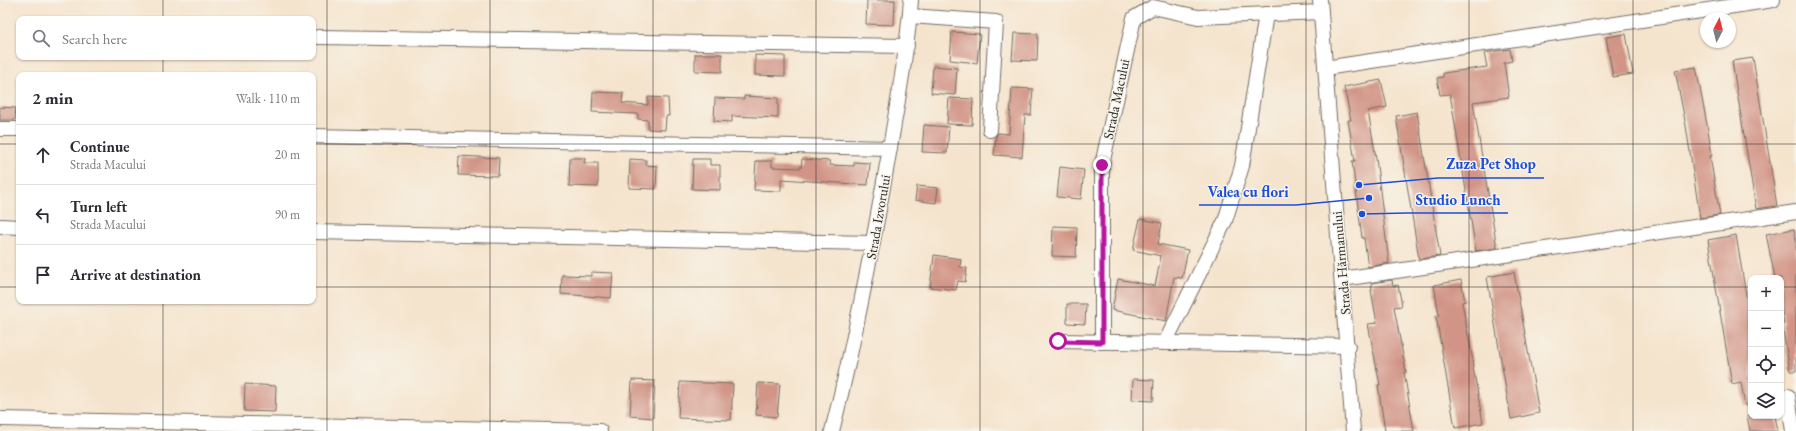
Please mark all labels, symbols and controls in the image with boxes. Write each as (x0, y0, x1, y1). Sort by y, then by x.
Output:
north arrow (1700, 12, 1736, 48)
search box (16, 16, 316, 60)
icon: search (30, 27, 52, 49)
text: Search here (62, 29, 127, 48)
street label: Strada Macului (1099, 57, 1133, 141)
text: 2 min (32, 87, 73, 109)
text: Walk · 110 m (236, 90, 300, 107)
text: Continue (70, 137, 130, 156)
icon: ahead (32, 144, 54, 166)
text: 20 m (275, 146, 300, 163)
callout: Zuza Pet Shop (1438, 151, 1544, 178)
text: Zuza Pet Shop (1446, 154, 1536, 173)
text: Strada Macului (70, 156, 146, 173)
route end (1093, 156, 1111, 174)
street label: Strada Izvorului (862, 173, 894, 261)
callout: Valea cu flori (1199, 178, 1296, 205)
text: Valea cu flori (1207, 182, 1289, 201)
callout: Studio Lunch (1407, 186, 1508, 213)
text: Studio Lunch (1415, 190, 1501, 209)
text: Turn left (70, 197, 127, 216)
icon: left (32, 204, 54, 226)
text: 90 m (275, 206, 300, 223)
street label: Strada Hărmanului (1327, 210, 1354, 315)
text: Strada Macului (70, 216, 146, 233)
icon: arrive (32, 264, 54, 286)
text: Arrive at destination (70, 265, 201, 284)
map controls (1748, 275, 1784, 419)
button: + (1748, 275, 1784, 311)
button: − (1748, 311, 1784, 347)
route start (1049, 332, 1067, 350)
button: locate (1748, 347, 1784, 383)
button: layers (1748, 383, 1784, 419)

